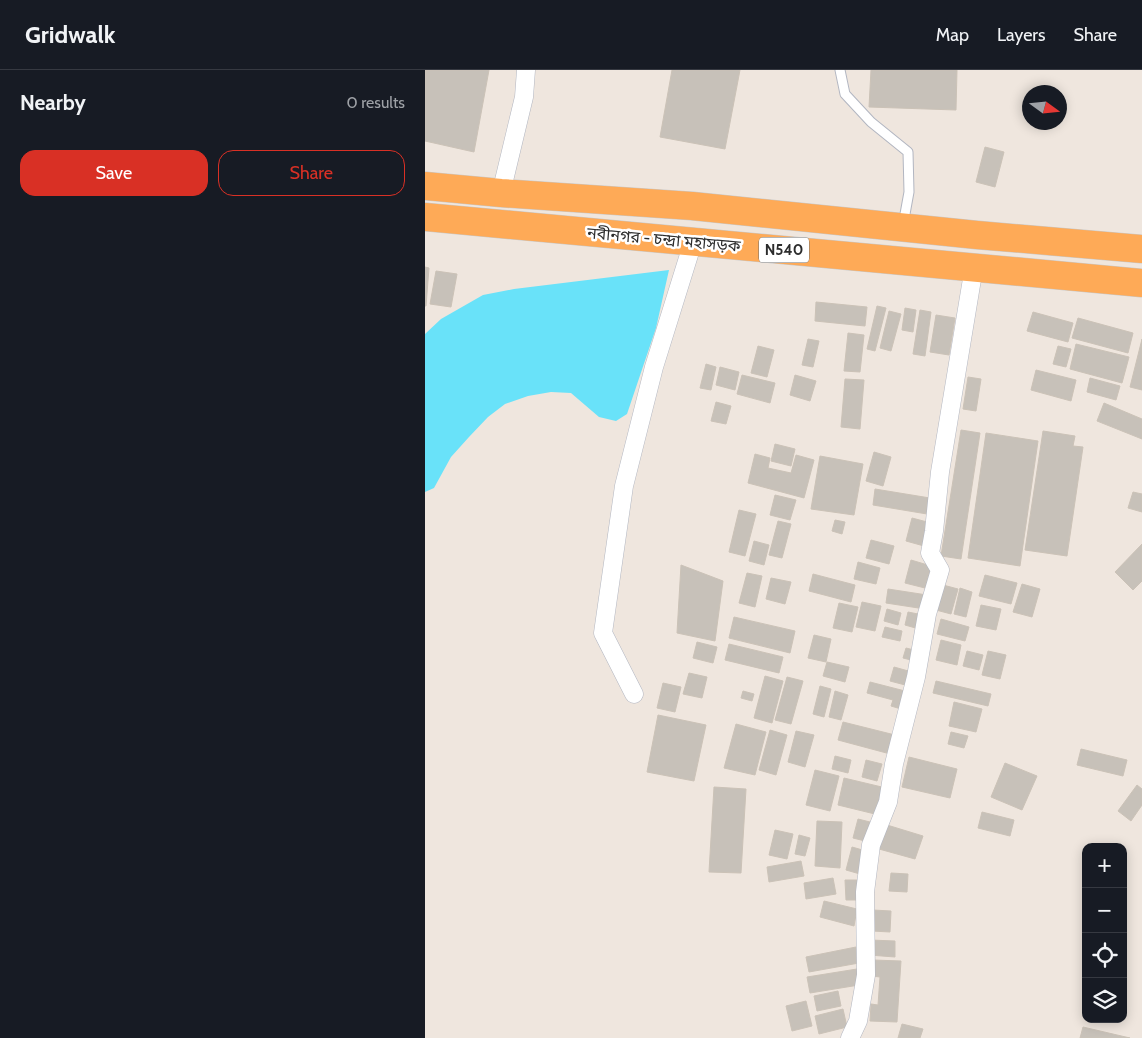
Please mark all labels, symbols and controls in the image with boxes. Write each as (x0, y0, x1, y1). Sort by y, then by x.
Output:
text: Gridwalk (25, 20, 115, 49)
text: Map (936, 24, 969, 46)
text: Layers (997, 24, 1046, 46)
text: Share (1074, 24, 1117, 46)
north arrow (1022, 85, 1067, 130)
text: Nearby (20, 90, 86, 115)
text: 0 results (346, 93, 405, 112)
button: Save (20, 150, 208, 196)
button: Share (218, 150, 405, 196)
street label: নবীনগর - চন্দ্রা মহাসড়ক (585, 223, 743, 256)
road number: N540 (759, 238, 809, 262)
map controls (1082, 843, 1127, 1023)
button: + (1082, 843, 1127, 888)
button: − (1082, 888, 1127, 933)
button: locate (1082, 933, 1127, 978)
button: layers (1082, 978, 1127, 1023)

